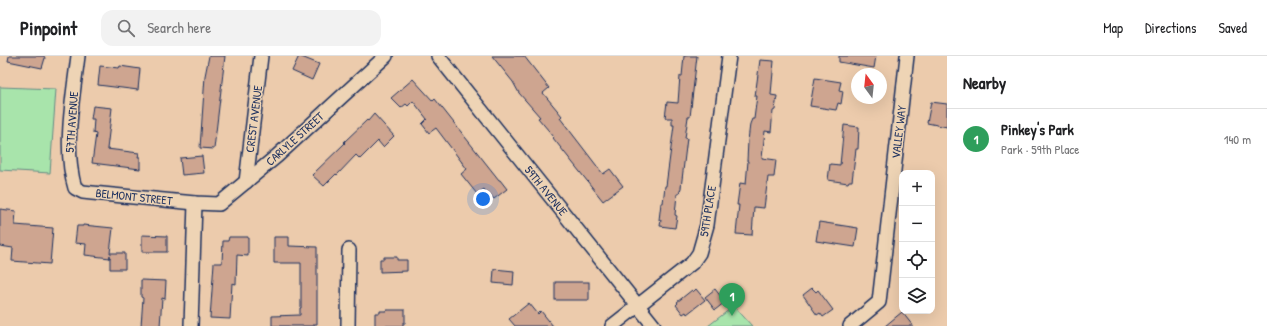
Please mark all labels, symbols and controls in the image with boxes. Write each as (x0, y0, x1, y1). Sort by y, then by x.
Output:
search box (101, 10, 381, 46)
text: Pinpoint (20, 15, 77, 41)
icon: search (115, 17, 137, 39)
text: Search here (147, 17, 211, 38)
text: Map (1103, 18, 1123, 37)
text: Directions (1145, 18, 1196, 37)
text: Saved (1218, 18, 1247, 37)
north arrow (851, 68, 887, 104)
text: Nearby (963, 71, 1006, 94)
street label: CREST AVENUE (241, 84, 266, 153)
street label: 57TH AVENUE (61, 90, 82, 153)
street label: VALLEY WAY (887, 104, 910, 160)
street label: CARLYLE STREET (262, 108, 328, 169)
text: Pinkey's Park (1001, 119, 1074, 140)
text: 1 (974, 130, 978, 148)
text: 140 m (1224, 130, 1251, 148)
text: Park · 59th Place (1001, 140, 1080, 158)
street label: 59TH AVENUE (521, 162, 572, 220)
map controls (899, 170, 935, 314)
button: + (899, 170, 935, 206)
street label: BELMONT STREET (95, 184, 174, 209)
street label: 59TH PLACE (695, 184, 720, 238)
your location (473, 189, 493, 209)
button: − (899, 206, 935, 242)
button: locate (899, 242, 935, 278)
button: layers (899, 278, 935, 314)
pin: 1 (719, 283, 745, 316)

